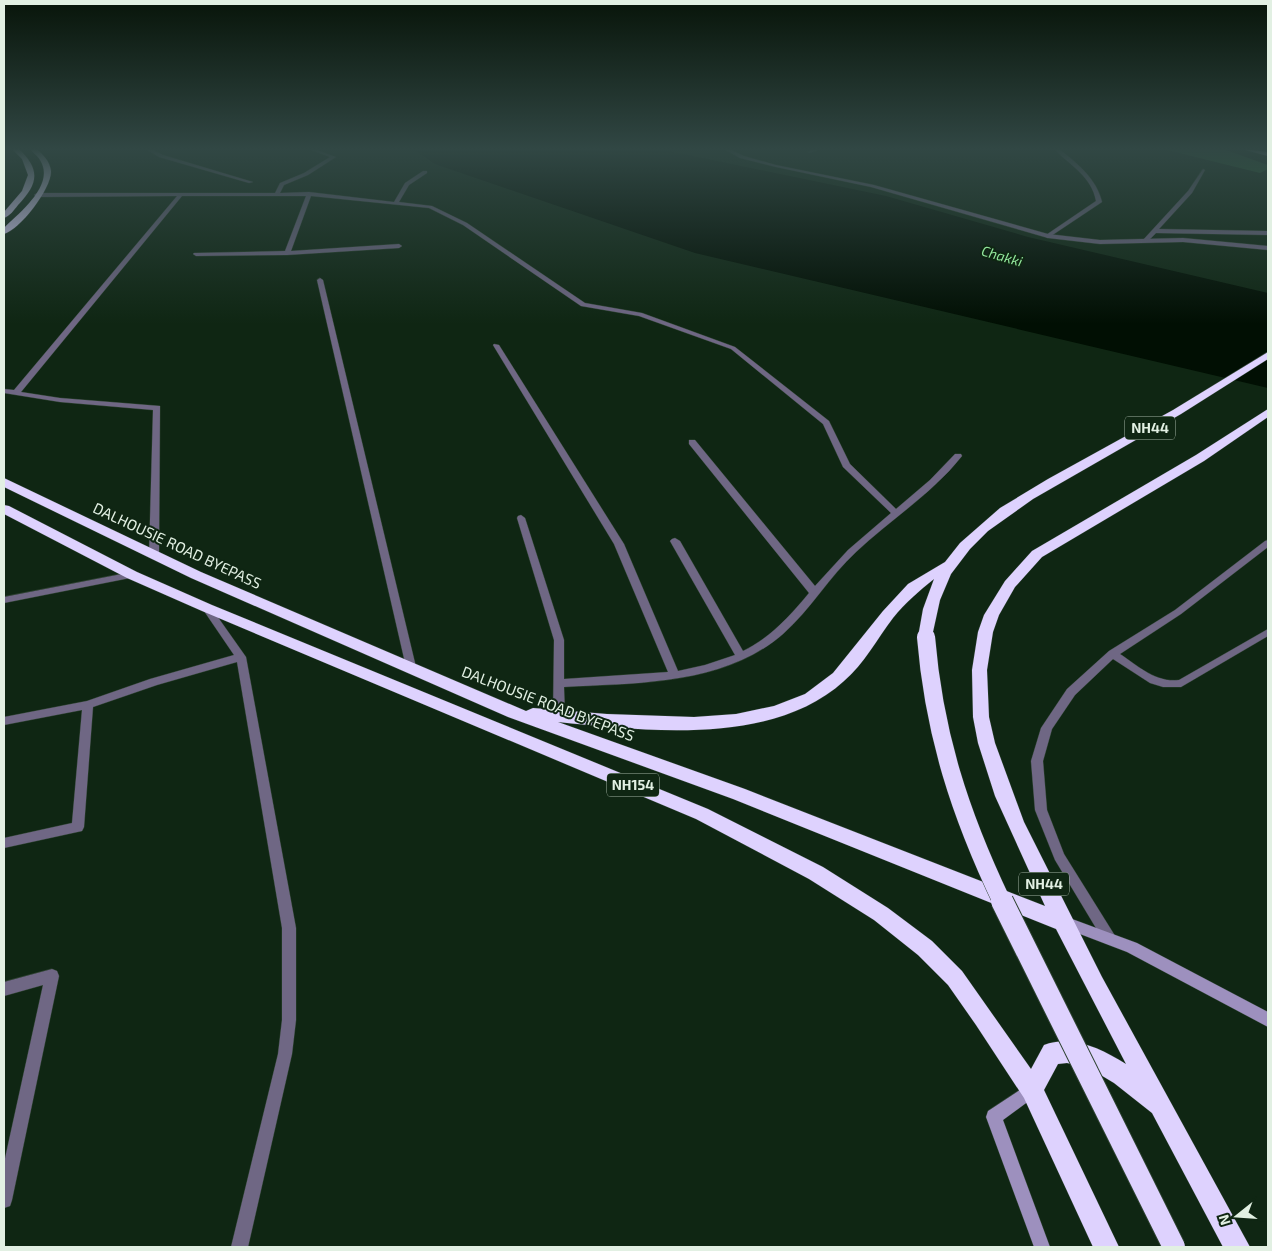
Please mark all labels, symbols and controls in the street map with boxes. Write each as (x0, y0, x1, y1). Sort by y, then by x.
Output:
water label: Chakki (980, 242, 1025, 270)
road number: NH44 (1125, 416, 1175, 439)
street label: DALHOUSIE ROAD BYEPASS (91, 498, 264, 592)
street label: DALHOUSIE ROAD BYEPASS (460, 662, 637, 744)
road number: NH154 (607, 774, 659, 796)
road number: NH44 (1019, 872, 1069, 896)
north arrow (1212, 1191, 1262, 1241)
text: N (1214, 1213, 1234, 1227)

